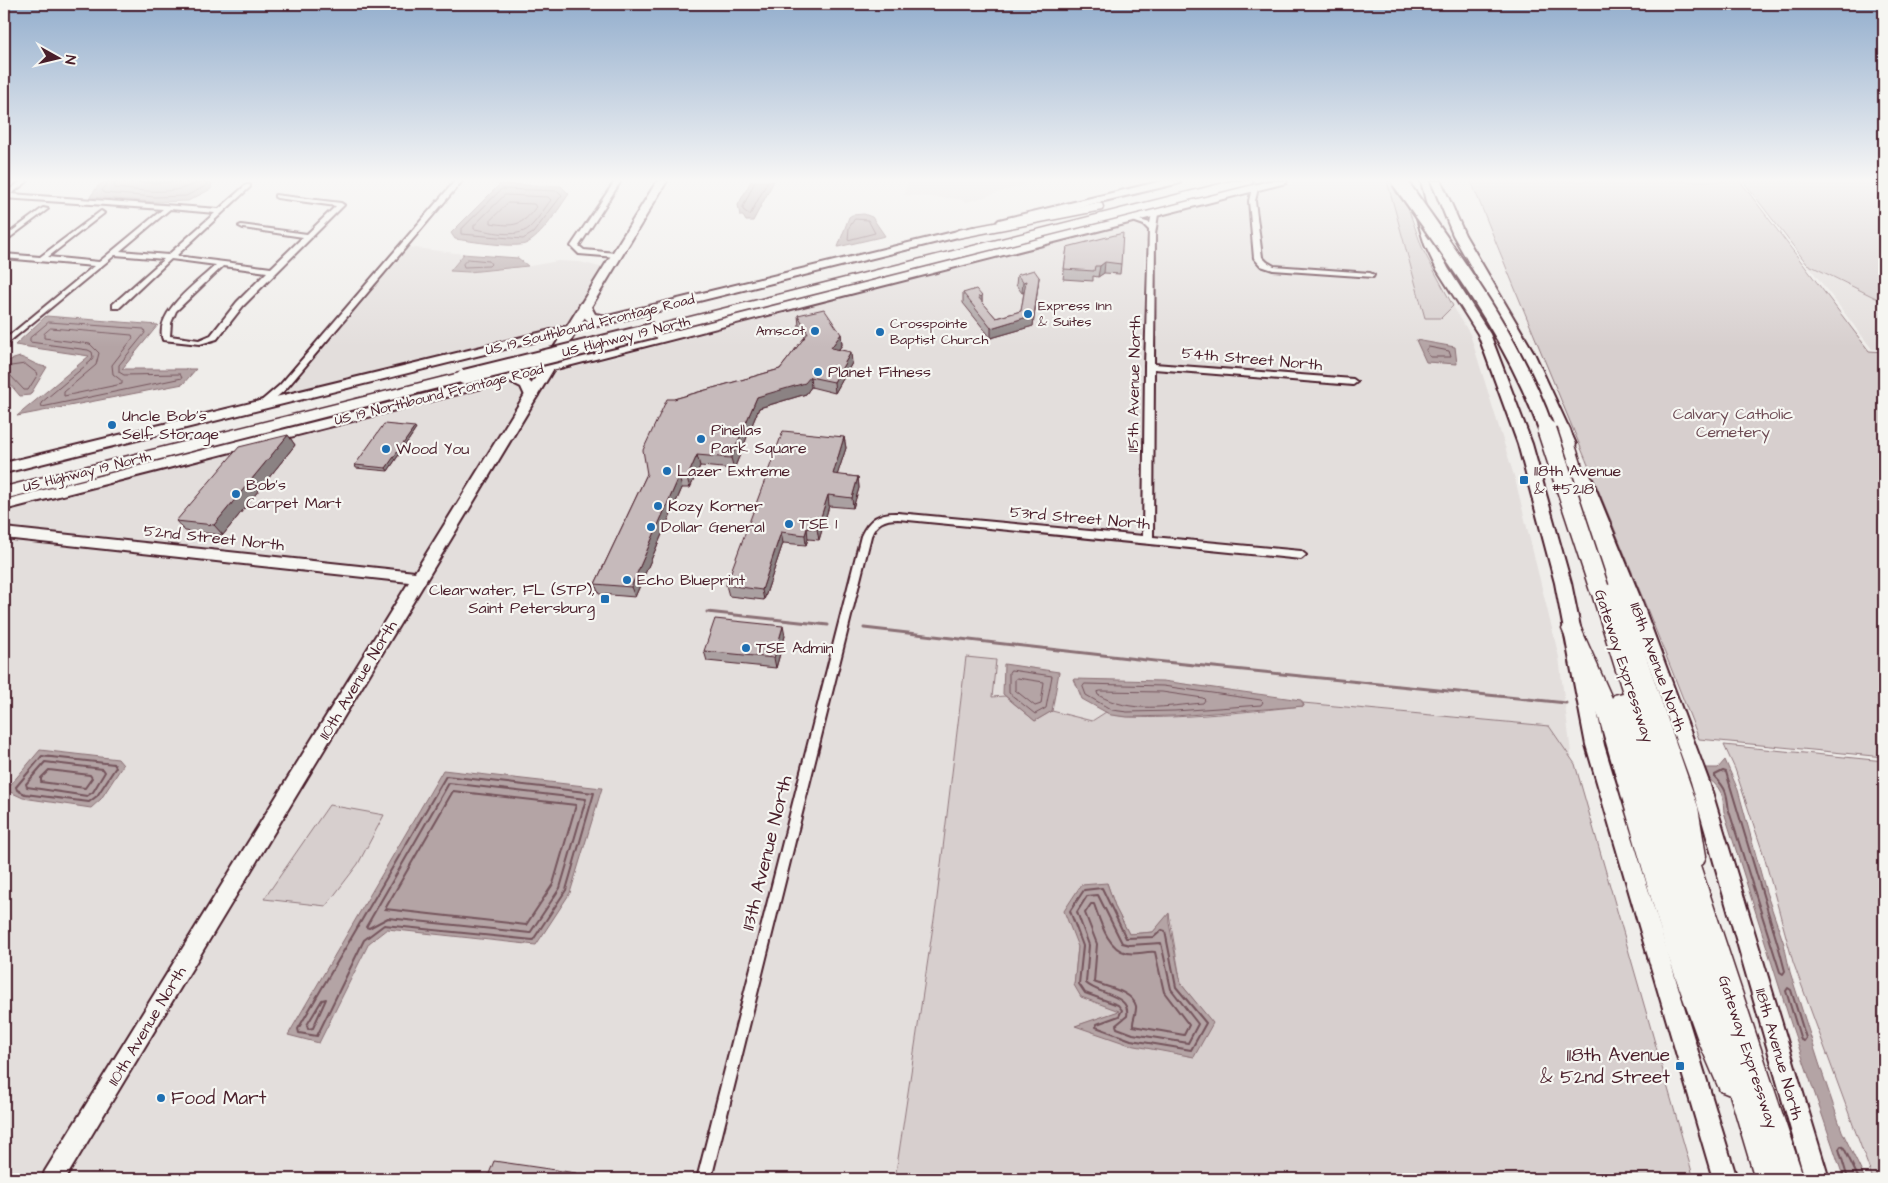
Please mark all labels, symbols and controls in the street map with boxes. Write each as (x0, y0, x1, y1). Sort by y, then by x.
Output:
north arrow (32, 32, 82, 82)
text: N (59, 54, 80, 66)
street label: US 19 Southbound Frontage Road (483, 289, 697, 361)
place label: Express Inn & Suites (1038, 296, 1112, 332)
marker: Express Inn & Suites (1022, 308, 1034, 320)
street label: US Highway 19 North (560, 311, 692, 363)
place label: Crosspointe Baptist Church (890, 314, 988, 350)
street label: 115th Avenue North (1122, 315, 1146, 453)
place label: Amscot (756, 321, 805, 341)
marker: Amscot (809, 325, 821, 337)
marker: Crosspointe Baptist Church (874, 326, 886, 338)
street label: 54th Street North (1181, 342, 1323, 376)
street label: US 19 Northbound Frontage Road (332, 359, 546, 431)
place label: Planet Fitness (828, 361, 931, 383)
marker: Planet Fitness (812, 366, 824, 378)
park label: Calvary Catholic Cemetery (1673, 403, 1793, 444)
place label: Uncle Bob's Self Storage (122, 405, 219, 446)
marker: Uncle Bob's Self Storage (106, 419, 118, 431)
place label: Pinellas Park Square (711, 419, 807, 459)
marker: Pinellas Park Square (695, 433, 707, 445)
place label: Wood You (396, 438, 469, 460)
marker: Wood You (380, 443, 392, 455)
street label: US Highway 19 North (21, 446, 153, 498)
place label: Lazer Extreme (677, 460, 790, 482)
place label: 118th Avenue & #5218 (1534, 460, 1622, 500)
marker: Lazer Extreme (661, 465, 673, 477)
place label: Bob's Carpet Mart (246, 474, 342, 514)
marker: 118th Avenue & #5218 (1518, 474, 1530, 486)
marker: Bob's Carpet Mart (230, 488, 242, 500)
place label: Kozy Korner (668, 495, 763, 518)
marker: Kozy Korner (652, 500, 664, 512)
street label: 53rd Street North (1009, 501, 1151, 535)
place label: TSE 1 (799, 513, 837, 535)
place label: Dollar General (661, 516, 765, 538)
marker: TSE 1 (783, 518, 795, 530)
street label: 52nd Street North (143, 520, 285, 556)
marker: Dollar General (645, 521, 657, 533)
place label: Echo Blueprint (637, 569, 746, 591)
marker: Echo Blueprint (621, 574, 633, 586)
place label: Clearwater, FL (STP), Saint Petersburg (429, 579, 595, 620)
street label: Gateway Expressway (1588, 587, 1659, 746)
marker: Clearwater, FL (STP), Saint Petersburg (599, 593, 611, 605)
street label: 118th Avenue North (1624, 599, 1692, 735)
street label: 110th Avenue North (314, 616, 402, 744)
place label: TSE Admin (756, 637, 833, 659)
marker: TSE Admin (740, 642, 752, 654)
street label: 113th Avenue North (735, 772, 799, 933)
street label: 110th Avenue North (103, 962, 191, 1090)
street label: Gateway Expressway (1712, 973, 1783, 1132)
street label: 118th Avenue North (1750, 986, 1808, 1122)
place label: 118th Avenue & 52nd Street (1540, 1042, 1670, 1091)
marker: 118th Avenue & 52nd Street (1674, 1060, 1686, 1072)
place label: Food Mart (171, 1085, 267, 1112)
marker: Food Mart (155, 1092, 167, 1104)

